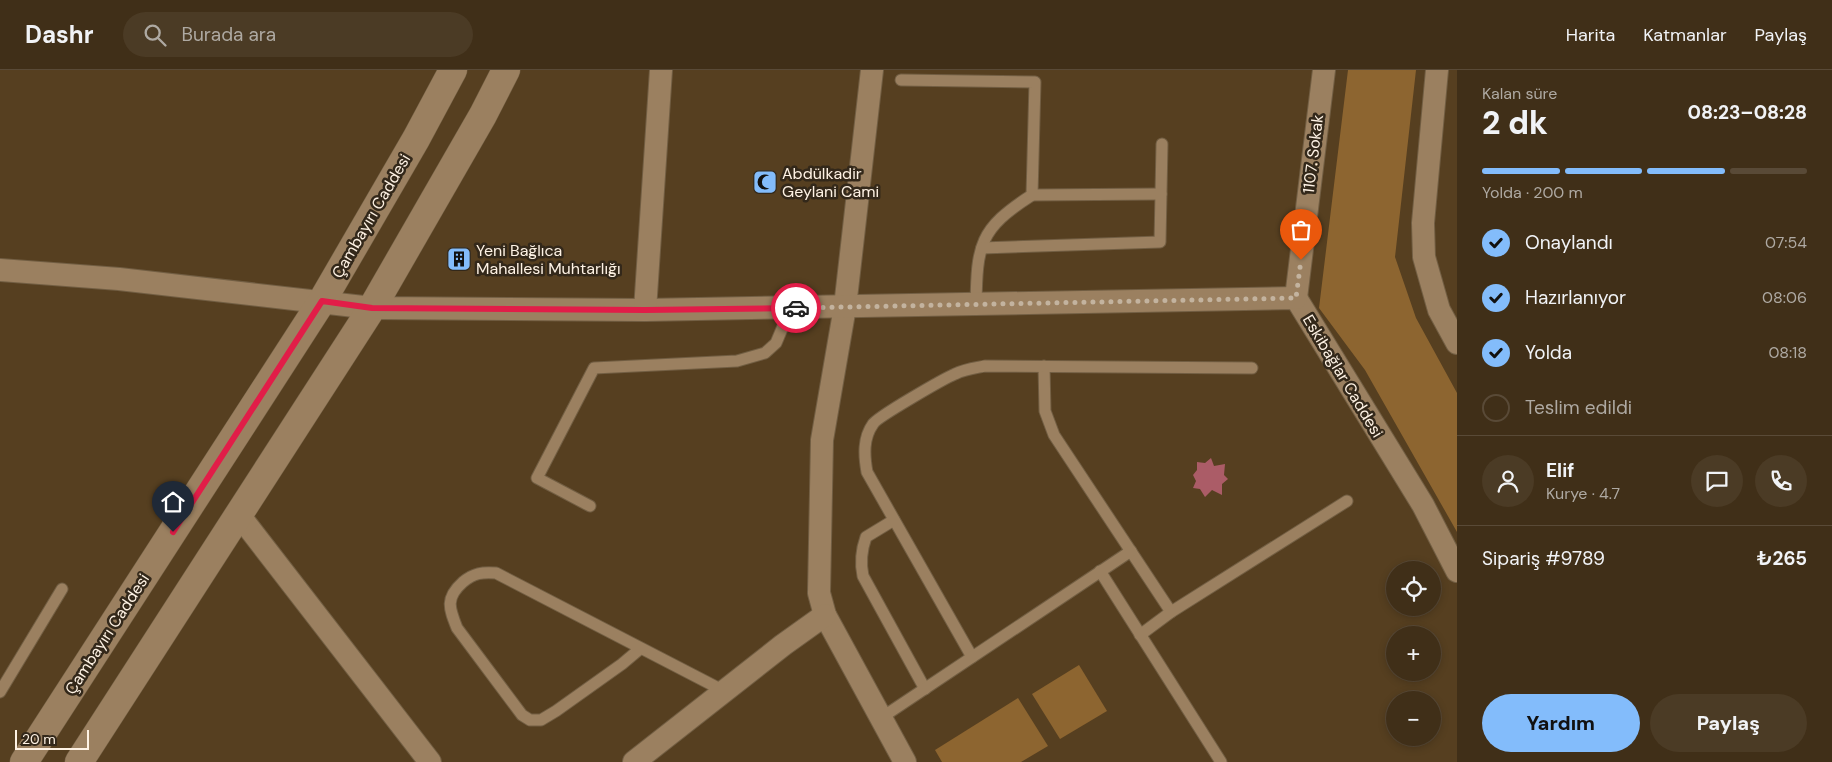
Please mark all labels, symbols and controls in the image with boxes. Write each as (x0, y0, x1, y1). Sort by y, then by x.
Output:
search box (123, 12, 473, 57)
text: Dashr (25, 19, 93, 50)
icon: search (141, 21, 169, 49)
text: Burada ara (181, 22, 276, 47)
text: Harita (1566, 23, 1615, 47)
text: Katmanlar (1643, 23, 1727, 47)
text: Paylaş (1755, 23, 1807, 47)
text: Kalan süre (1482, 83, 1557, 104)
text: 08:23–08:28 (1687, 100, 1807, 125)
text: 2 dk (1482, 102, 1548, 144)
street label: 1107. Sokak (1298, 113, 1328, 195)
street label: Çambayırı Caddesi (327, 150, 415, 282)
place label: Abdülkadir Geylani Cami (782, 163, 879, 202)
mosque icon: Abdülkadir Geylani Cami (752, 169, 778, 195)
text: Yolda · 200 m (1482, 182, 1583, 203)
pin (1280, 209, 1322, 260)
icon: bag (1287, 216, 1315, 244)
icon: check (1482, 229, 1510, 257)
text: Onaylandı (1525, 230, 1613, 255)
text: 07:54 (1765, 232, 1807, 253)
place label: Yeni Bağlıca Mahallesi Muhtarlığı (476, 240, 621, 279)
building icon: Yeni Bağlıca Mahallesi Muhtarlığı (446, 246, 472, 272)
courier (771, 283, 821, 333)
icon: check (1482, 284, 1510, 312)
text: Hazırlanıyor (1525, 285, 1626, 310)
text: 08:06 (1762, 287, 1807, 308)
icon: car (782, 294, 810, 322)
street label: Eskibağlar Caddesi (1298, 311, 1388, 441)
icon: check (1482, 339, 1510, 367)
text: Yolda (1525, 340, 1572, 365)
text: 08:18 (1768, 342, 1807, 363)
text: Teslim edildi (1525, 395, 1632, 420)
button: person (1482, 455, 1534, 507)
button: chat (1691, 455, 1743, 507)
button: phone (1755, 455, 1807, 507)
text: Elif (1546, 458, 1574, 483)
pin (152, 481, 194, 532)
text: Kurye · 4.7 (1546, 483, 1620, 504)
icon: home (159, 488, 187, 516)
text: Sipariş #9789 (1482, 546, 1605, 571)
text: ₺265 (1757, 546, 1807, 571)
map controls (1386, 561, 1441, 746)
button: locate (1386, 561, 1441, 616)
street label: Çambayırı Caddesi (60, 570, 154, 698)
button: + (1386, 626, 1441, 681)
button: − (1386, 691, 1441, 746)
button: Yardım (1482, 694, 1640, 752)
button: Paylaş (1650, 694, 1807, 752)
scale bar (15, 727, 89, 750)
text: 20 m (22, 730, 56, 748)

